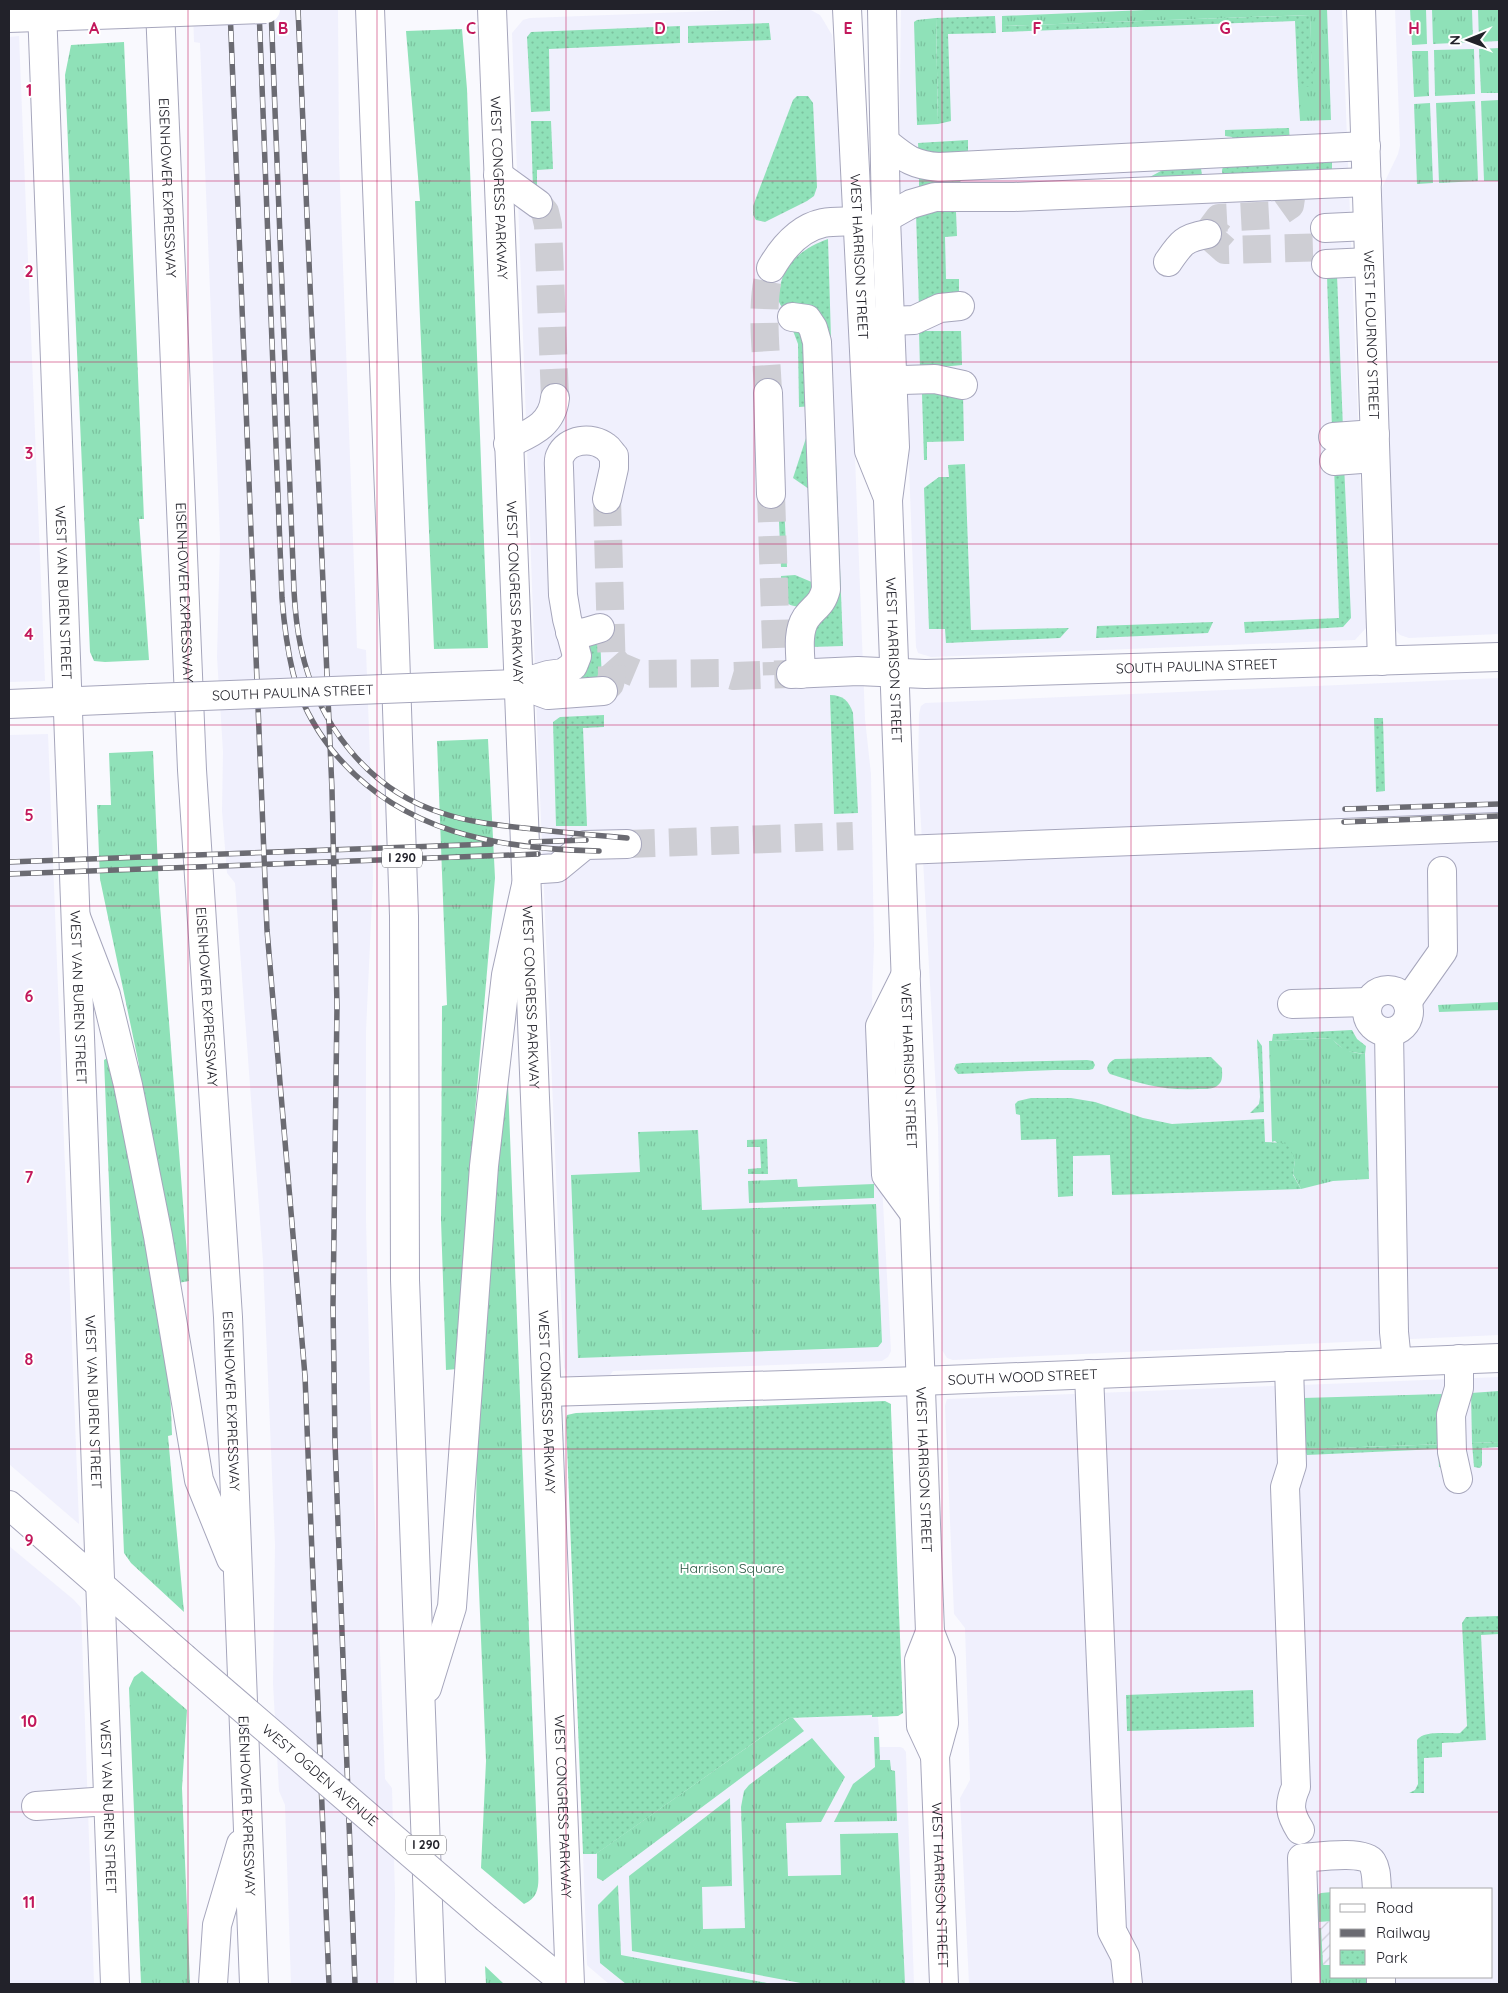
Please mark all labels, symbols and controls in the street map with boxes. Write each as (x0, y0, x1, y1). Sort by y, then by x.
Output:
north arrow (1443, 15, 1493, 65)
text: A (89, 18, 100, 38)
text: B (278, 18, 288, 38)
text: C (466, 18, 476, 38)
text: D (654, 18, 666, 38)
text: E (843, 18, 853, 38)
text: F (1033, 18, 1042, 38)
text: G (1219, 18, 1231, 38)
text: H (1408, 18, 1420, 38)
text: N (1446, 35, 1464, 46)
text: 1 (26, 80, 32, 100)
street label: WEST CONGRESS PARKWAY (486, 96, 512, 280)
street label: EISENHOWER EXPRESSWAY (155, 97, 180, 278)
street label: WEST HARRISON STREET (846, 173, 872, 340)
street label: WEST FLOURNOY STREET (1360, 250, 1383, 420)
text: 2 (24, 261, 34, 281)
text: 3 (25, 443, 33, 463)
street label: WEST CONGRESS PARKWAY (502, 500, 528, 685)
street label: EISENHOWER EXPRESSWAY (172, 502, 197, 683)
street label: WEST VAN BUREN STREET (51, 505, 76, 680)
street label: WEST HARRISON STREET (882, 577, 906, 743)
text: 4 (24, 624, 34, 644)
street label: SOUTH PAULINA STREET (1116, 655, 1278, 678)
street label: SOUTH PAULINA STREET (212, 680, 374, 705)
text: 5 (24, 805, 34, 825)
road number: I 290 (382, 848, 422, 868)
street label: WEST CONGRESS PARKWAY (518, 905, 544, 1089)
street label: EISENHOWER EXPRESSWAY (192, 906, 222, 1088)
street label: WEST VAN BUREN STREET (66, 910, 91, 1085)
street label: WEST HARRISON STREET (897, 983, 921, 1149)
text: 6 (25, 986, 34, 1006)
text: 7 (25, 1167, 34, 1187)
street label: EISENHOWER EXPRESSWAY (219, 1310, 244, 1492)
street label: WEST CONGRESS PARKWAY (534, 1310, 560, 1494)
street label: WEST VAN BUREN STREET (81, 1315, 106, 1489)
text: 8 (25, 1349, 34, 1369)
street label: SOUTH WOOD STREET (947, 1365, 1098, 1389)
street label: WEST HARRISON STREET (912, 1386, 936, 1553)
text: 9 (24, 1530, 34, 1550)
park label: Harrison Square (679, 1559, 785, 1577)
text: 10 (21, 1711, 37, 1731)
street label: EISENHOWER EXPRESSWAY (235, 1715, 260, 1896)
street label: WEST CONGRESS PARKWAY (550, 1715, 576, 1899)
street label: WEST VAN BUREN STREET (96, 1719, 121, 1894)
street label: WEST OGDEN AVENUE (258, 1720, 382, 1830)
street label: WEST HARRISON STREET (928, 1802, 952, 1968)
road number: I 290 (406, 1836, 446, 1854)
legend (1330, 1888, 1493, 1978)
text: 11 (23, 1892, 35, 1912)
text: Road (1376, 1898, 1413, 1917)
text: Railway (1376, 1923, 1431, 1942)
text: Park (1376, 1948, 1408, 1967)

